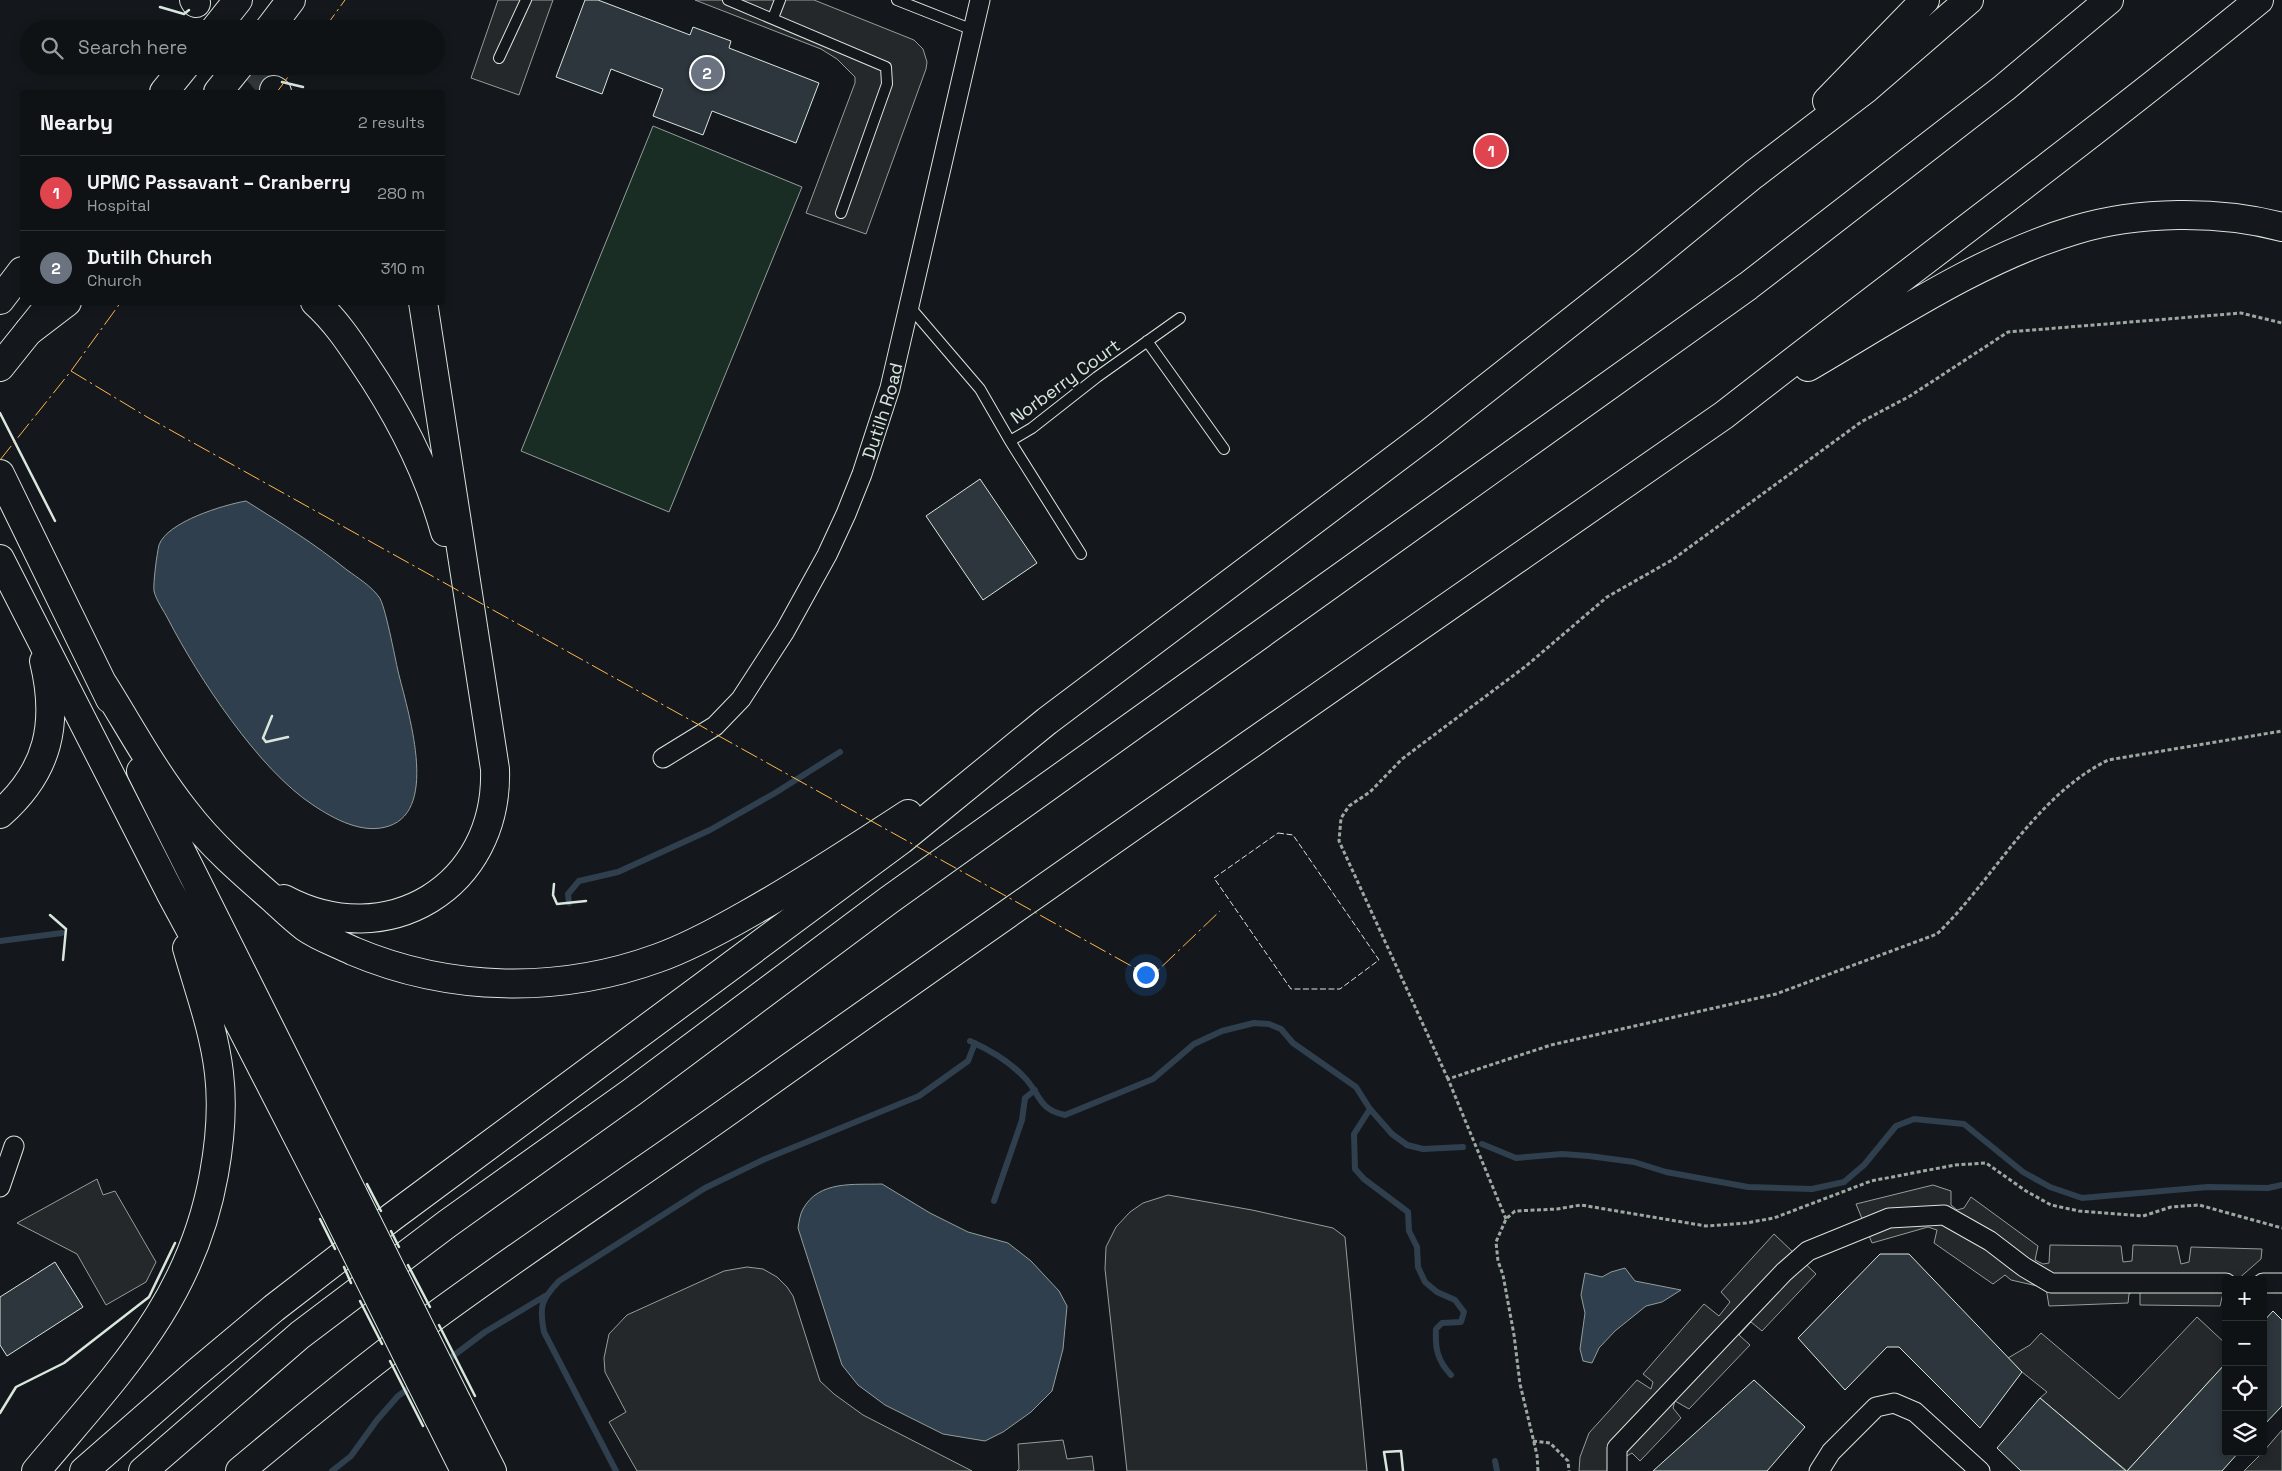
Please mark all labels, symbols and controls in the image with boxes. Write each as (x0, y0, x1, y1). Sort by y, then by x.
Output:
search box (20, 20, 445, 75)
icon: search (38, 34, 66, 62)
text: Search here (78, 35, 188, 60)
pin: 2 (691, 54, 723, 92)
text: Nearby (40, 109, 113, 136)
text: 2 results (358, 112, 425, 133)
pin: 1 (1475, 132, 1507, 170)
text: UPMC Passavant – Cranberry (87, 170, 351, 195)
text: 1 (52, 183, 60, 204)
text: 280 m (377, 183, 425, 204)
text: Hospital (87, 195, 150, 216)
text: Dutilh Church (87, 245, 212, 270)
text: 2 (51, 258, 61, 279)
text: 310 m (381, 258, 425, 279)
text: Church (87, 270, 142, 291)
street label: Norberry Court (1006, 333, 1124, 429)
street label: Dutilh Road (856, 360, 907, 462)
your location (1133, 962, 1159, 988)
map controls (2222, 1276, 2267, 1456)
button: + (2222, 1276, 2267, 1321)
button: − (2222, 1321, 2267, 1366)
button: locate (2222, 1366, 2267, 1411)
button: layers (2222, 1411, 2267, 1456)

